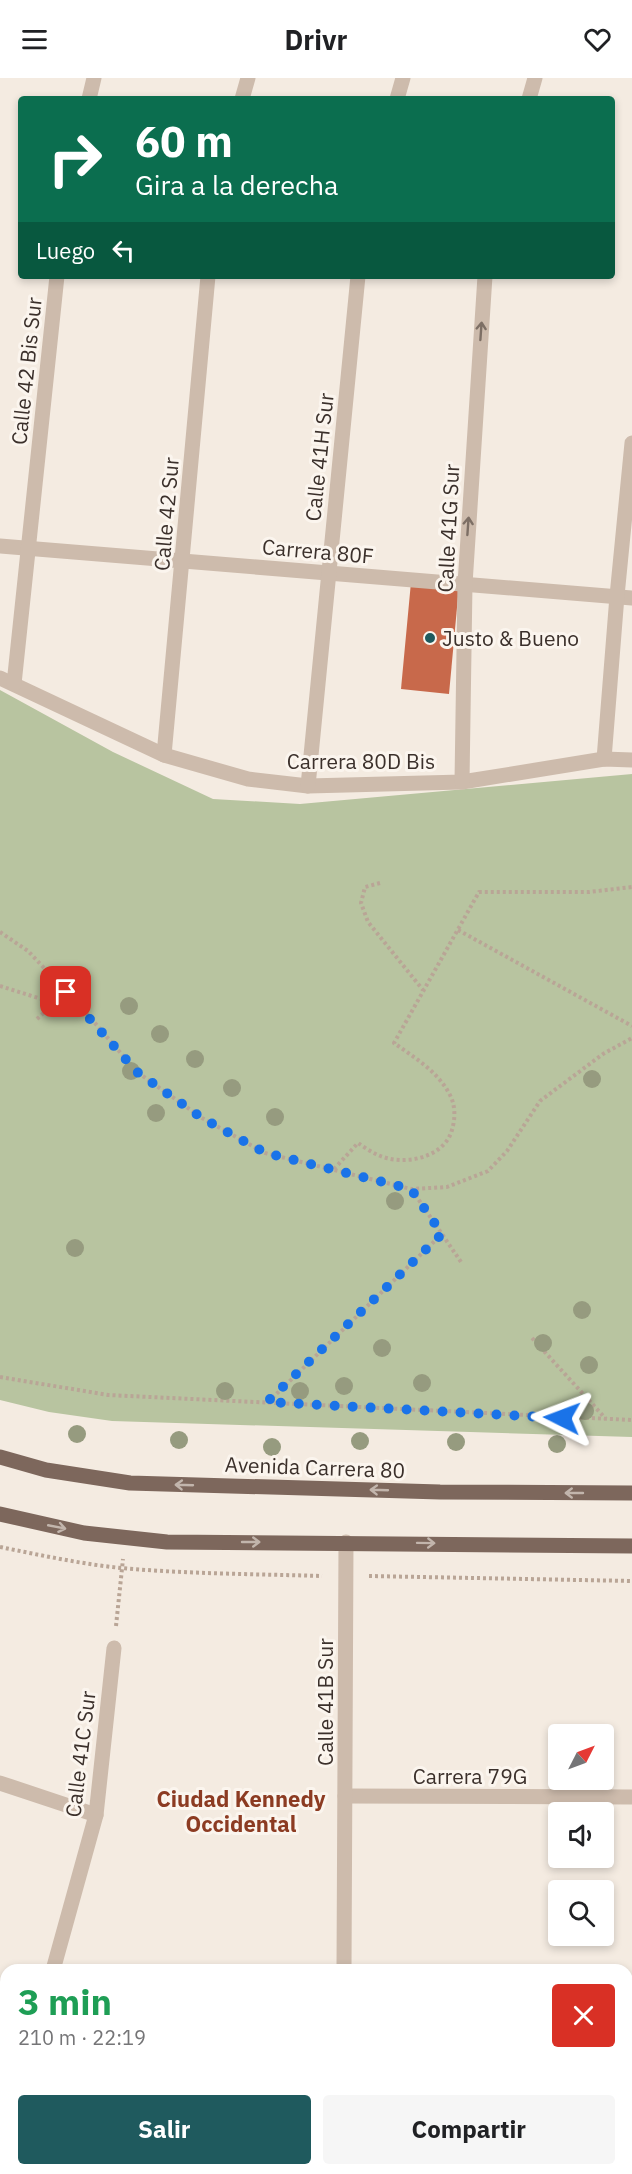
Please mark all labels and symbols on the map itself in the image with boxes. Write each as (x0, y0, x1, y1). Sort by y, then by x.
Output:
street label: Calle 42 Bis Sur (4, 296, 48, 446)
one-way arrow (476, 322, 487, 342)
street label: Calle 41H Sur (298, 391, 340, 523)
street label: Calle 42 Sur (147, 456, 185, 572)
street label: Calle 41G Sur (431, 463, 465, 593)
one-way arrow (463, 516, 474, 536)
street label: Carrera 80F (261, 532, 375, 570)
place label: Justo & Bueno (442, 624, 579, 652)
marker: Justo & Bueno (423, 631, 437, 645)
street label: Carrera 80D Bis (287, 747, 435, 775)
pin (40, 966, 91, 1017)
position arrow (530, 1386, 594, 1450)
street label: Avenida Carrera 80 (224, 1450, 406, 1484)
one-way arrow (174, 1479, 194, 1490)
one-way arrow (369, 1485, 389, 1496)
one-way arrow (564, 1487, 584, 1499)
one-way arrow (47, 1522, 66, 1534)
one-way arrow (240, 1536, 260, 1548)
one-way arrow (415, 1537, 435, 1549)
street label: Calle 41B Sur (311, 1638, 339, 1766)
street label: Calle 41C Sur (58, 1689, 102, 1819)
north arrow (548, 1724, 614, 1790)
street label: Carrera 79G (413, 1762, 527, 1790)
district label: Ciudad Kennedy Occidental (156, 1784, 326, 1838)

